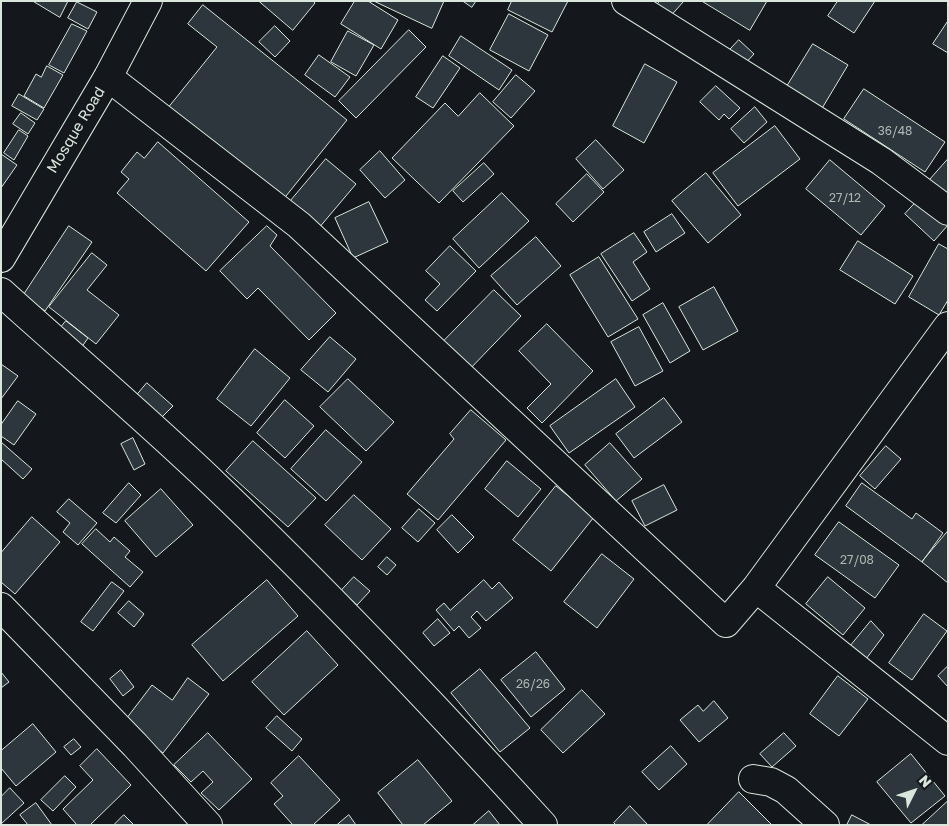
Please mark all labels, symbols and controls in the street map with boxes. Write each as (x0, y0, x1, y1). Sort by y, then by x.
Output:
street label: Mosque Road (43, 84, 109, 176)
house number: 36/48 (878, 124, 912, 138)
house number: 27/12 (829, 191, 861, 205)
house number: 27/08 (840, 553, 874, 567)
house number: 26/26 (516, 677, 550, 691)
north arrow (889, 766, 939, 816)
text: N (916, 771, 936, 790)

